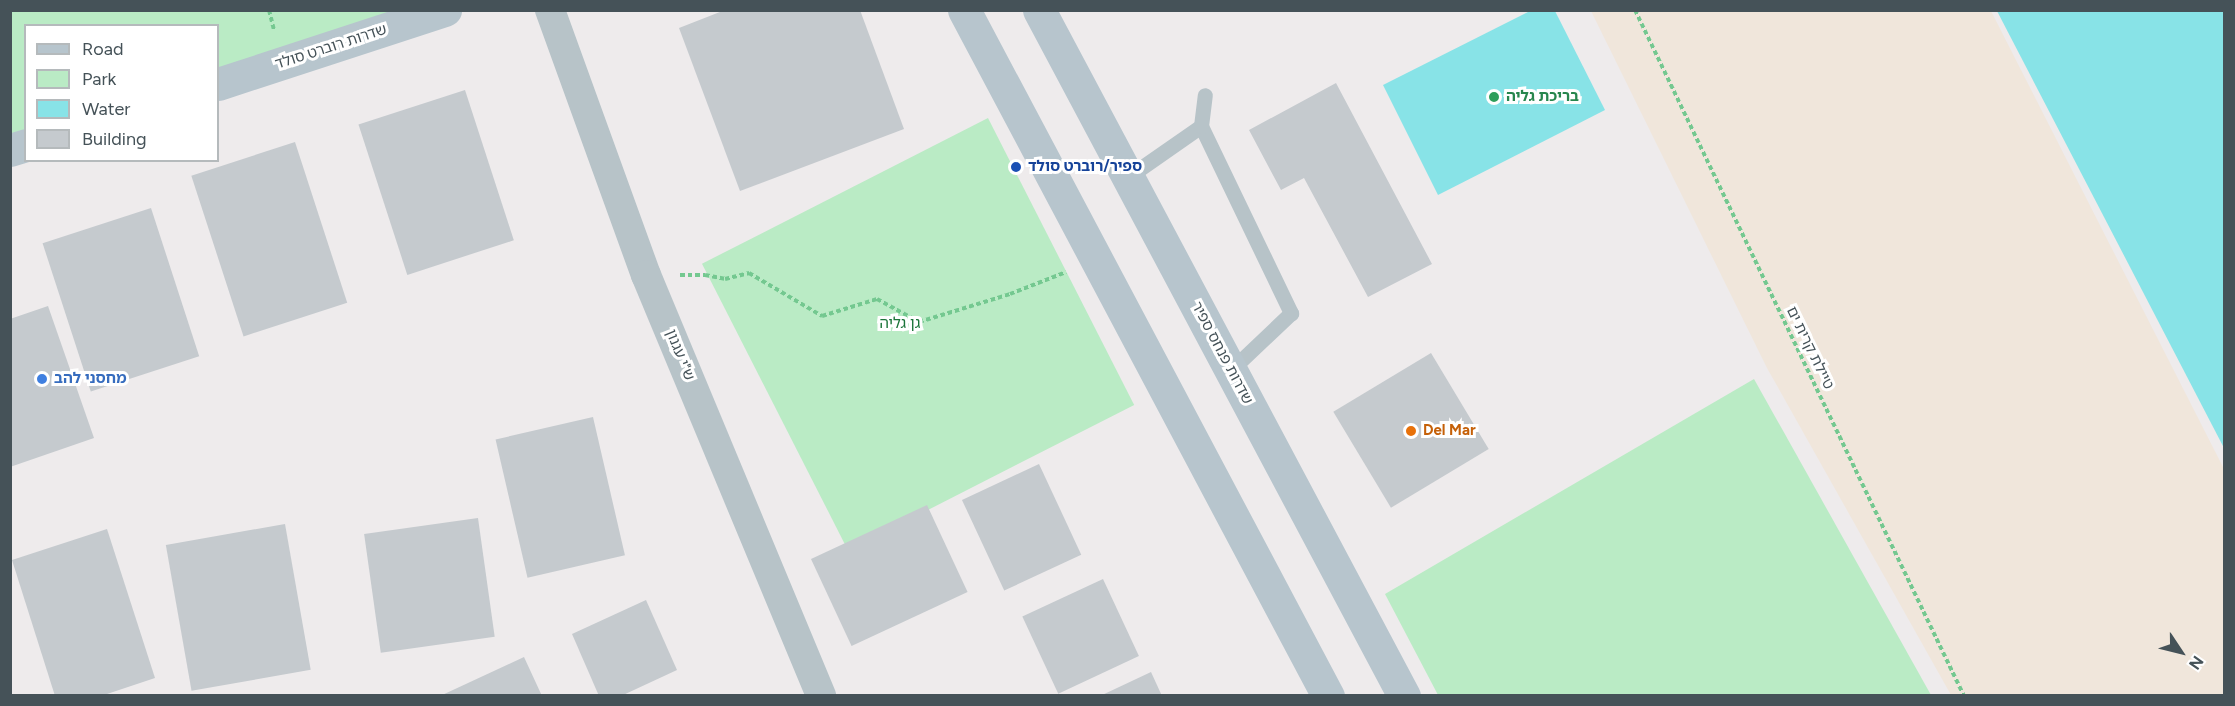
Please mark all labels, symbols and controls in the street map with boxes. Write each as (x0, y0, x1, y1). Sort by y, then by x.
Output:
street label: שדרות רוברט סולד (273, 20, 389, 74)
legend (24, 24, 219, 162)
text: Road (82, 38, 123, 60)
text: Park (82, 68, 116, 90)
place label: בריכת גליה (1506, 88, 1579, 106)
marker: בריכת גליה (1487, 90, 1501, 104)
text: Water (82, 98, 130, 120)
text: Building (82, 128, 147, 150)
place label: ספיר/רוברט סולד (1028, 158, 1142, 176)
marker: ספיר/רוברט סולד (1009, 160, 1023, 174)
street label: שדרות פנחס ספיר (1187, 299, 1257, 407)
street label: טיילת קרית ים (1782, 304, 1838, 392)
park label: גן גליה (880, 315, 920, 333)
street label: ש"י עגנון (662, 327, 698, 383)
place label: מחסני להב (54, 370, 127, 388)
marker: מחסני להב (35, 372, 49, 386)
place label: Del Mar (1423, 422, 1476, 440)
marker: Del Mar (1404, 424, 1418, 438)
north arrow (2151, 622, 2211, 682)
text: N (2185, 652, 2207, 673)

